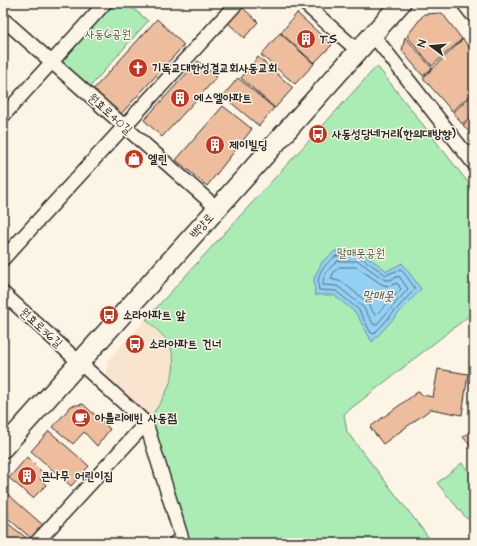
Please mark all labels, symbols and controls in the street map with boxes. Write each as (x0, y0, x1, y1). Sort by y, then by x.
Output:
park label: 사동6공원 (85, 26, 131, 43)
north arrow (411, 26, 451, 66)
building icon: T.S (295, 28, 317, 50)
place label: T.S (319, 31, 337, 48)
text: N (414, 38, 430, 49)
church icon: 기독교대한성결교회사동교회 (127, 57, 149, 79)
place label: 기독교대한성결교회사동교회 (152, 60, 278, 77)
building icon: 에스엘아파트 (169, 87, 191, 109)
street label: 원효로40길 (84, 89, 136, 139)
place label: 에스엘아파트 (193, 90, 252, 107)
bus stop icon: 사동성당네거리(한의대방향) (307, 123, 329, 145)
place label: 사동성당네거리(한의대방향) (331, 126, 456, 143)
building icon: 제이빌딩 (204, 134, 226, 156)
place label: 제이빌딩 (229, 137, 268, 154)
shop icon: 엘린 (123, 148, 145, 170)
place label: 엘린 (148, 151, 168, 168)
street label: 백양로 (186, 210, 218, 242)
park label: 말매못공원 (337, 245, 385, 262)
water label: 말매못 (362, 287, 394, 305)
street label: 원효로36길 (16, 304, 66, 352)
bus stop icon: 소라아파트 앞 (98, 304, 120, 326)
place label: 소라아파트 앞 (123, 307, 186, 324)
bus stop icon: 소라아파트 건너 (124, 333, 146, 355)
place label: 소라아파트 건너 (149, 336, 221, 353)
cafe icon: 아틀리에빈 사동점 (70, 407, 92, 429)
place label: 아틀리에빈 사동점 (95, 410, 177, 427)
building icon: 큰나무 어린이집 (16, 465, 38, 487)
place label: 큰나무 어린이집 (41, 468, 113, 485)

